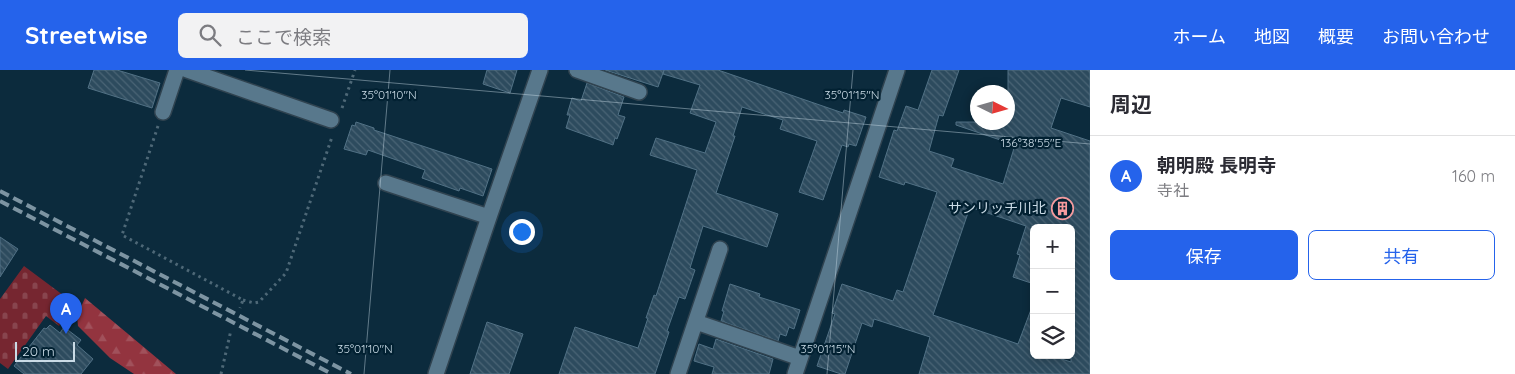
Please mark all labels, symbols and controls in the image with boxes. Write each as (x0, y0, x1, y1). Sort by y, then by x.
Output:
search box (178, 13, 528, 58)
text: Streetwise (25, 20, 148, 50)
icon: search (196, 21, 224, 49)
text: ここで検索 (236, 25, 331, 49)
text: ホーム (1173, 25, 1226, 48)
text: 地図 (1254, 25, 1290, 48)
text: 概要 (1318, 25, 1354, 48)
text: お問い合わせ (1382, 25, 1490, 48)
north arrow (970, 85, 1015, 130)
text: 35°01'10"N (361, 87, 417, 102)
text: 35°01'15"N (824, 87, 880, 102)
text: 周辺 (1110, 91, 1152, 117)
text: 136°38'55"E (1001, 135, 1062, 150)
text: 朝明殿 長明寺 (1157, 153, 1276, 177)
text: A (1121, 166, 1131, 186)
text: 160 m (1452, 166, 1495, 186)
text: 寺社 (1157, 180, 1189, 200)
building icon: サンリッチ川北 (1050, 196, 1074, 220)
place label: サンリッチ川北 (948, 199, 1046, 217)
your location (509, 219, 535, 245)
map controls (1030, 224, 1075, 359)
button: + (1030, 224, 1075, 269)
button: 保存 (1110, 230, 1298, 280)
button: 共有 (1308, 230, 1495, 280)
button: − (1030, 269, 1075, 314)
pin: A (50, 293, 82, 334)
button: layers (1030, 314, 1075, 359)
scale bar (15, 339, 75, 362)
text: 35°01'10"N (337, 341, 393, 356)
text: 35°01'15"N (800, 341, 856, 356)
text: 20 m (22, 342, 55, 360)

